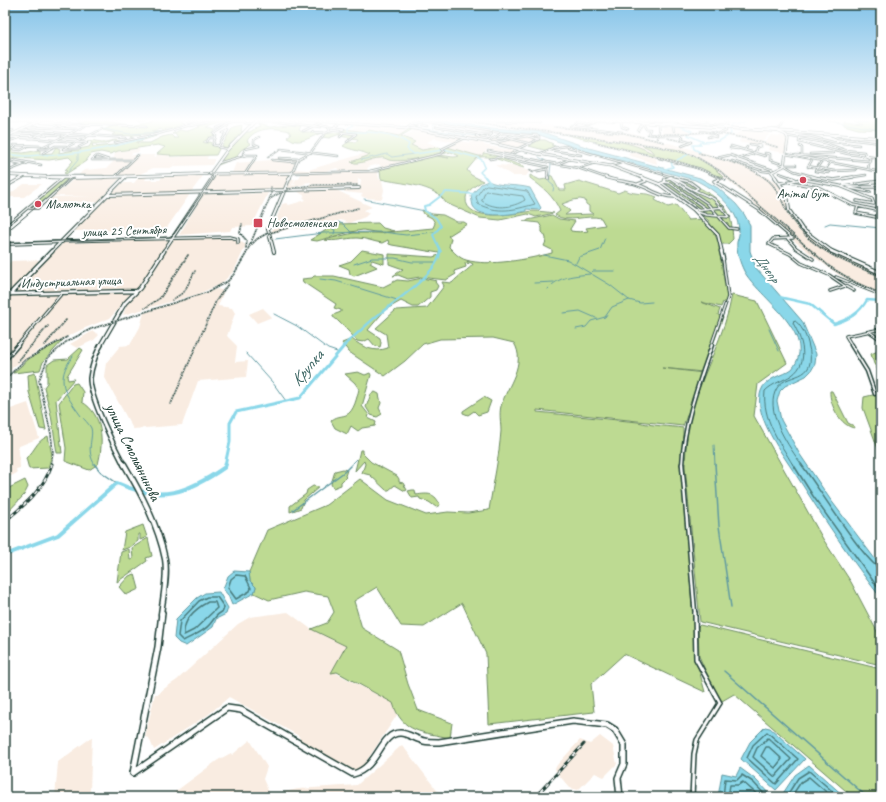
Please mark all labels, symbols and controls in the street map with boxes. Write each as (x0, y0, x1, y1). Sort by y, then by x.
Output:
marker: Animal Gym (798, 175, 808, 185)
place label: Animal Gym (777, 186, 830, 202)
place label: Малютка (46, 196, 92, 212)
marker: Малютка (33, 199, 43, 209)
place label: Новосмоленская (267, 215, 338, 231)
marker: Новосмоленская (252, 217, 264, 229)
street label: улица 25 Сентября (81, 221, 168, 240)
water label: Днепр (750, 249, 784, 287)
street label: Индустриальная улица (21, 272, 122, 292)
water label: Крупка (286, 344, 329, 390)
street label: улица Смольянинова (100, 399, 166, 506)

